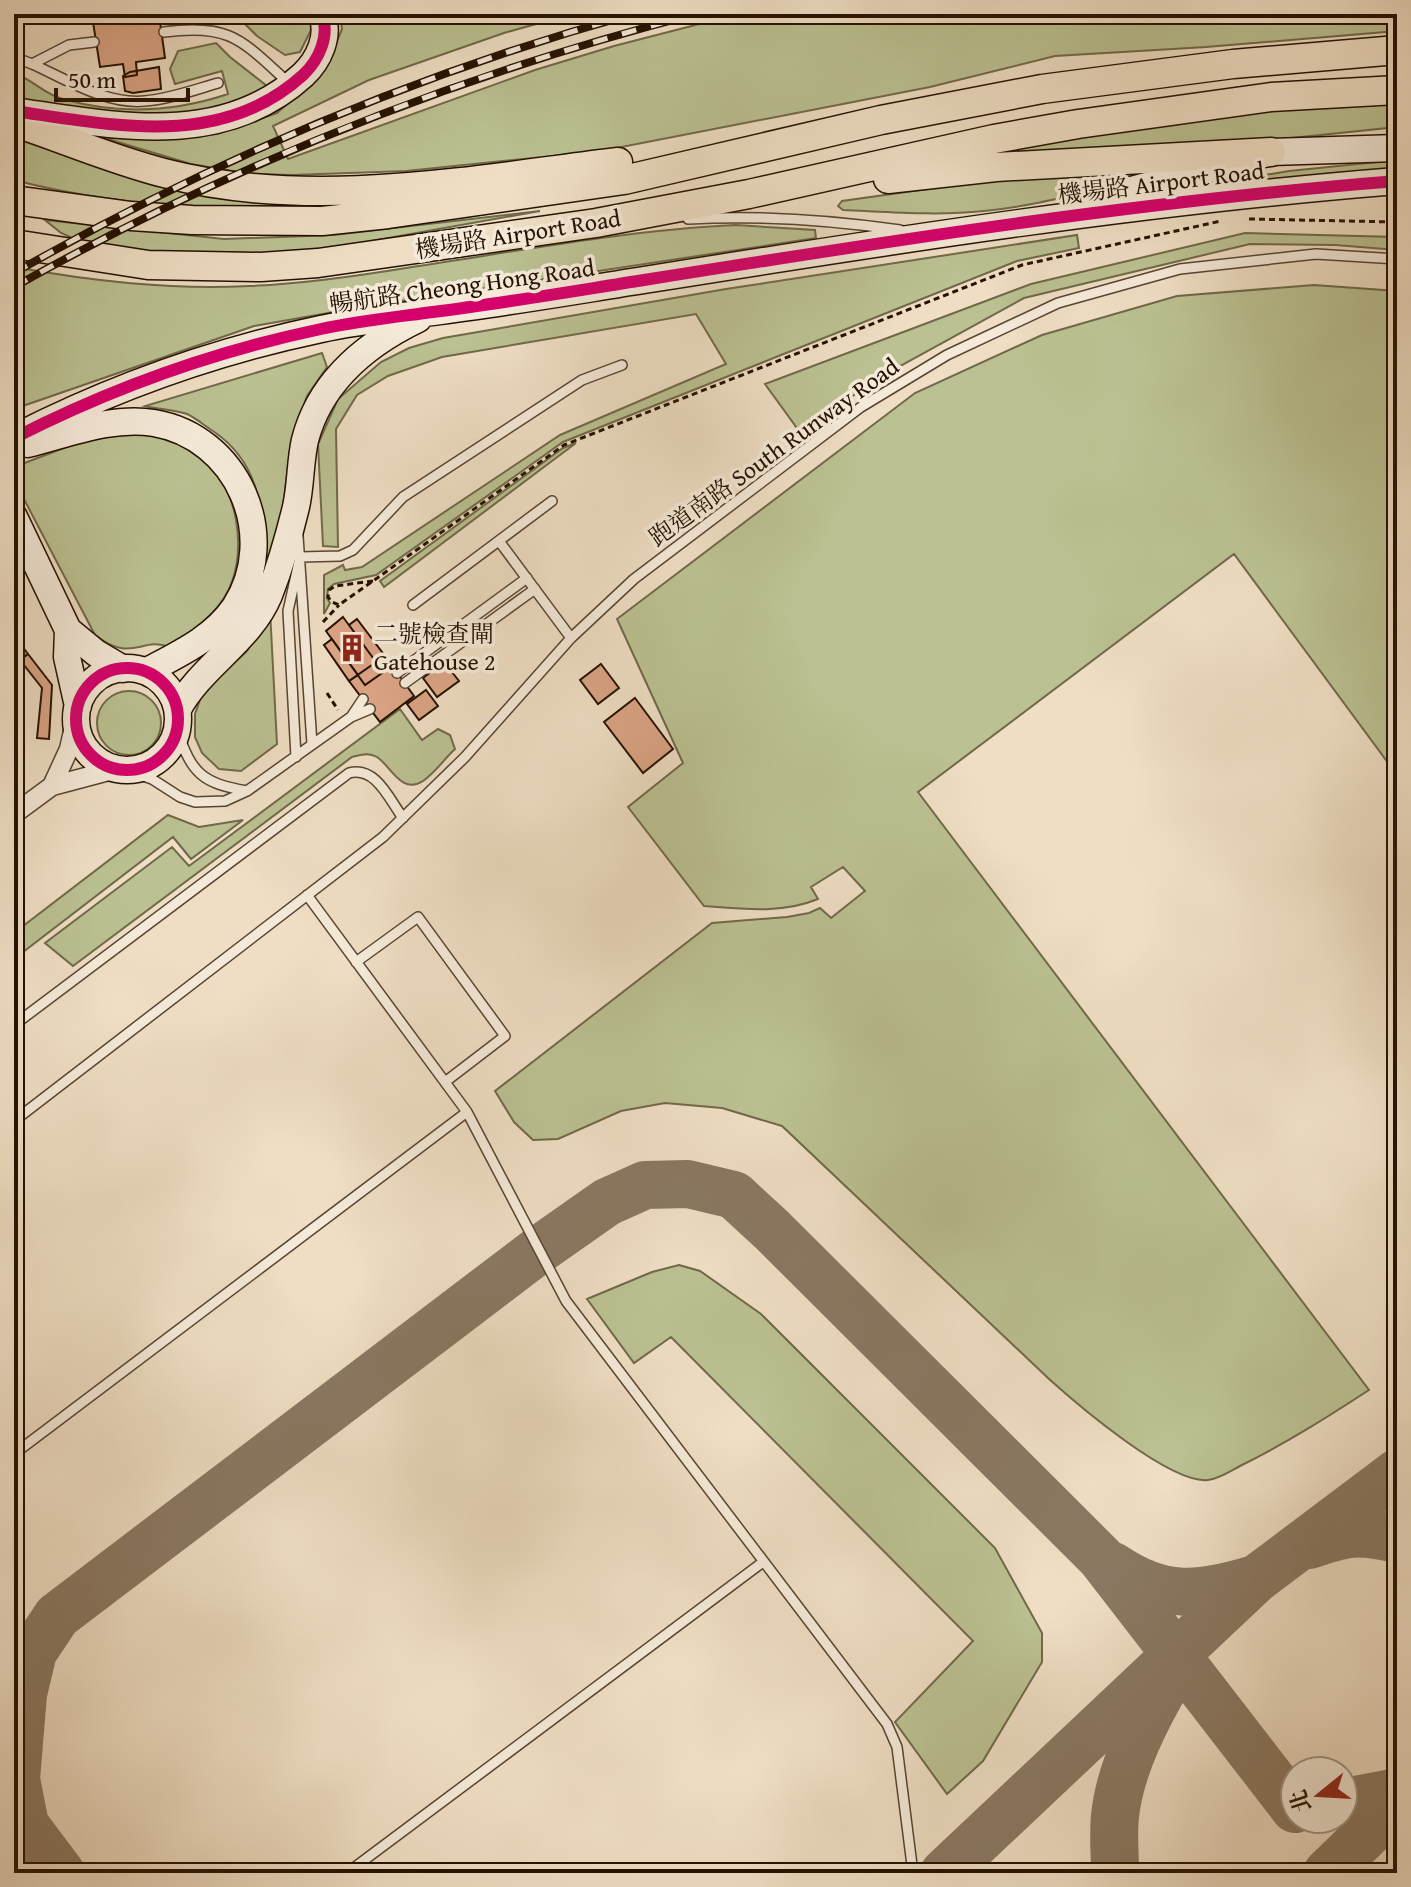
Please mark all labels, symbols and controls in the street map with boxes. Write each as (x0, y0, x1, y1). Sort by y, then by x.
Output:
scale bar (56, 52, 188, 102)
text: 50 m (68, 62, 116, 97)
street label: 機場路 Airport Road (1056, 152, 1266, 213)
street label: 機場路 Airport Road (413, 200, 623, 267)
street label: 暢航路 Cheong Hong Road (327, 250, 597, 321)
street label: 跑道南路 South Runway Road (642, 349, 906, 554)
place label: 二號檢查閘 Gatehouse 2 (374, 616, 496, 679)
building icon: 二號檢查閘 Gatehouse 2 (337, 633, 367, 663)
north arrow (1279, 1755, 1359, 1835)
text: 北 (1281, 1786, 1319, 1817)

